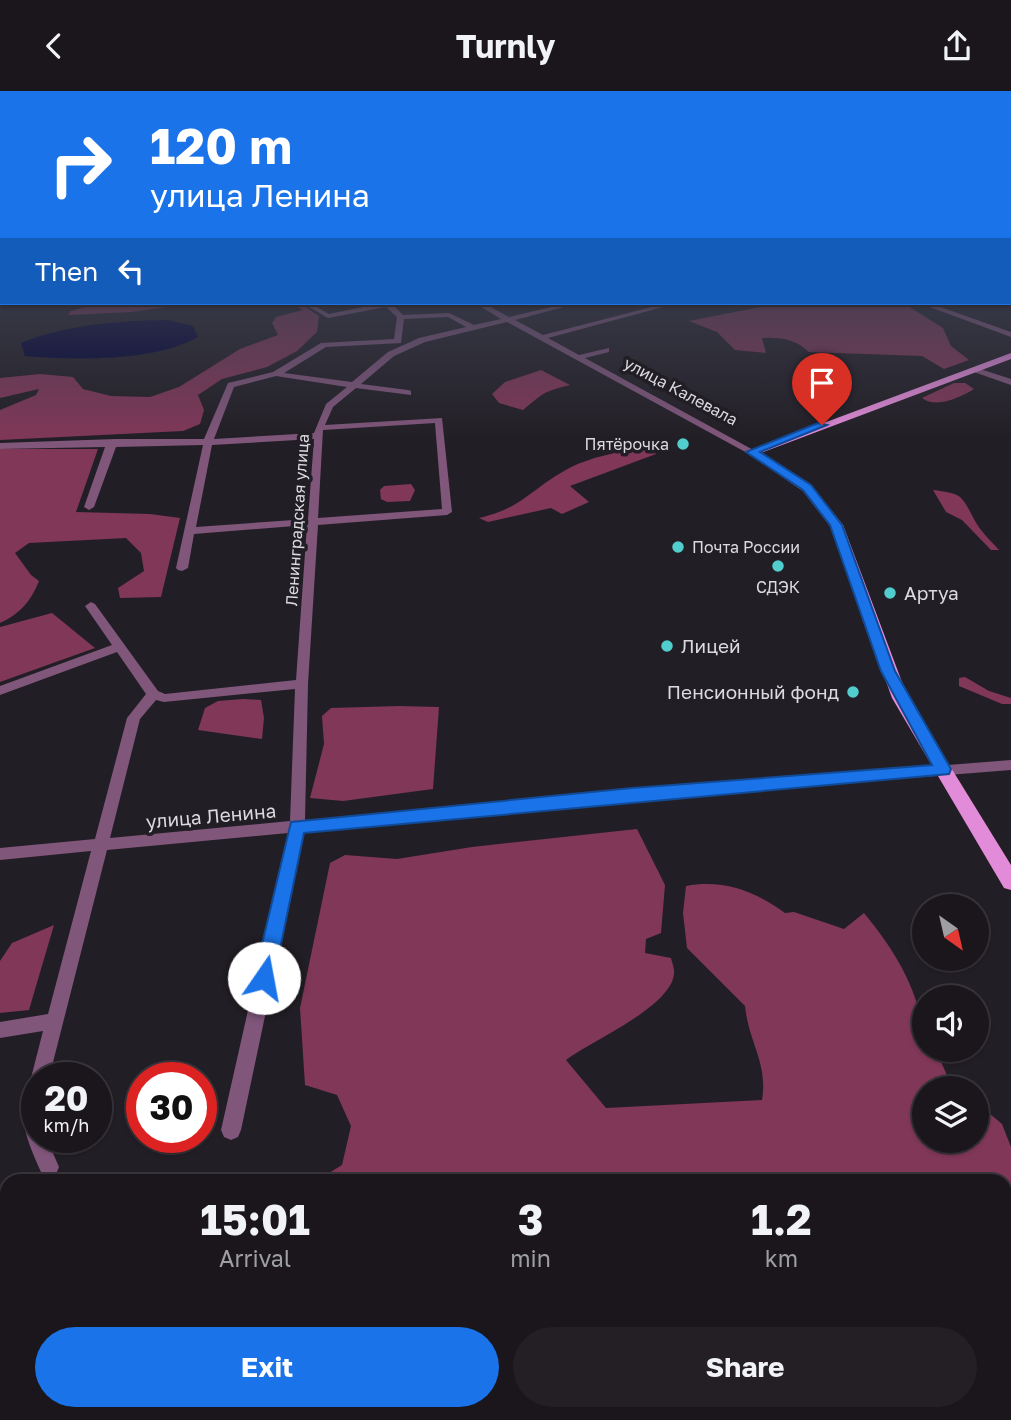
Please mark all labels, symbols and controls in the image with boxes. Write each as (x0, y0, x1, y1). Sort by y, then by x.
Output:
icon: back (35, 27, 73, 65)
text: Turnly (456, 27, 555, 65)
icon: share (938, 27, 976, 65)
text: 120 m (150, 116, 292, 175)
icon: right (35, 119, 126, 210)
text: улица Ленина (150, 176, 370, 214)
icon: left (112, 252, 150, 290)
text: Then (35, 256, 98, 287)
street label: улица Калевала (621, 353, 741, 429)
pin (792, 353, 852, 425)
icon: arrive (803, 364, 841, 402)
street label: Ленинградская улица (281, 433, 313, 607)
place label: Пятёрочка (585, 434, 669, 454)
marker: Пятёрочка (675, 436, 691, 452)
place label: Почта России (692, 537, 800, 557)
marker: Почта России (670, 539, 686, 555)
marker: СДЭК (770, 558, 786, 574)
place label: СДЭК (756, 577, 800, 597)
place label: Артуа (904, 581, 959, 604)
marker: Артуа (882, 585, 898, 601)
place label: Лицей (681, 634, 741, 657)
marker: Лицей (659, 638, 675, 654)
place label: Пенсионный фонд (667, 680, 840, 703)
marker: Пенсионный фонд (845, 684, 861, 700)
street label: улица Ленина (145, 798, 277, 833)
north arrow (912, 894, 989, 971)
map controls (912, 894, 989, 1153)
position arrow (227, 941, 301, 1015)
button: sound (912, 985, 989, 1062)
speed limit sign: 30 (126, 1062, 217, 1153)
button: layers (912, 1076, 989, 1153)
text: 20 (44, 1077, 89, 1119)
text: km/h (44, 1114, 89, 1136)
text: 15:01 (200, 1194, 310, 1244)
text: 3 (518, 1194, 543, 1244)
text: 1.2 (751, 1194, 812, 1244)
text: Arrival (219, 1244, 291, 1272)
text: min (510, 1244, 551, 1272)
text: km (765, 1244, 798, 1272)
button: Exit (35, 1327, 499, 1407)
button: Share (513, 1327, 977, 1407)

